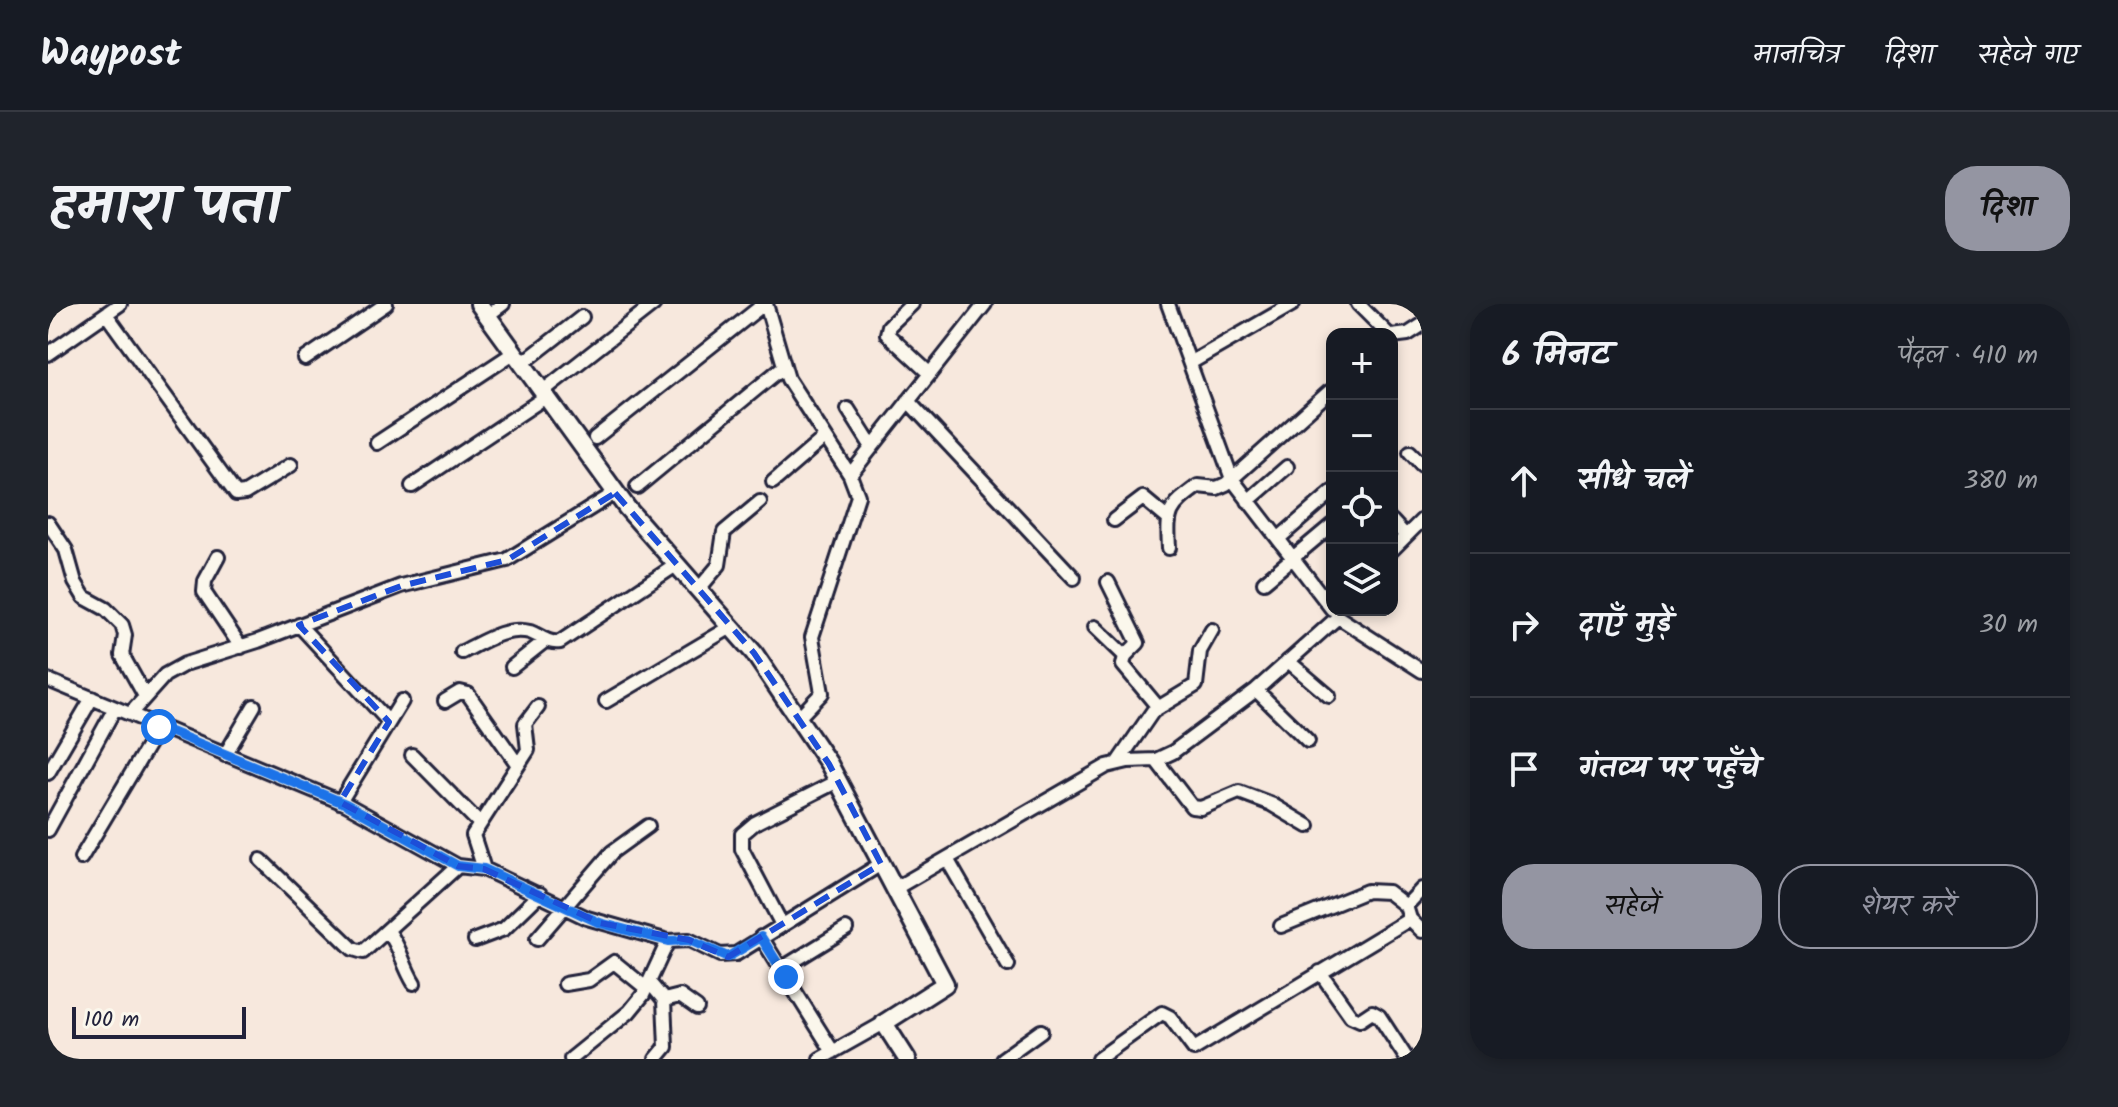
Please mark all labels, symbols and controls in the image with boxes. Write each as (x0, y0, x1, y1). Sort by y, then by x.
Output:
text: Waypost (40, 25, 182, 85)
text: मानचित्र (1753, 33, 1840, 78)
text: दिशा (1884, 33, 1934, 78)
text: सहेजे गए (1978, 33, 2078, 78)
text: हमारा पता (48, 163, 281, 253)
button: दिशा (1945, 166, 2070, 251)
map controls (1326, 328, 1398, 616)
button: + (1326, 328, 1398, 400)
text: 6 मिनट (1502, 329, 1611, 383)
text: पैदल · 410 m (1898, 335, 2038, 377)
button: − (1326, 400, 1398, 472)
text: सीधे चलें (1578, 457, 1688, 505)
icon: ahead (1502, 459, 1546, 503)
text: 380 m (1963, 460, 2038, 502)
button: locate (1326, 472, 1398, 544)
button: layers (1326, 544, 1398, 616)
text: दाएँ मुड़ें (1578, 601, 1672, 649)
icon: right (1502, 603, 1546, 647)
text: 30 m (1979, 604, 2038, 646)
route start (141, 709, 177, 745)
text: गंतव्य पर पहुँचे (1578, 745, 1759, 793)
icon: arrive (1502, 747, 1546, 791)
button: सहेजें (1502, 864, 1762, 949)
button: शेयर करें (1778, 864, 2038, 949)
route end (768, 959, 804, 995)
scale bar (72, 1003, 246, 1039)
text: 100 m (84, 1003, 139, 1038)

